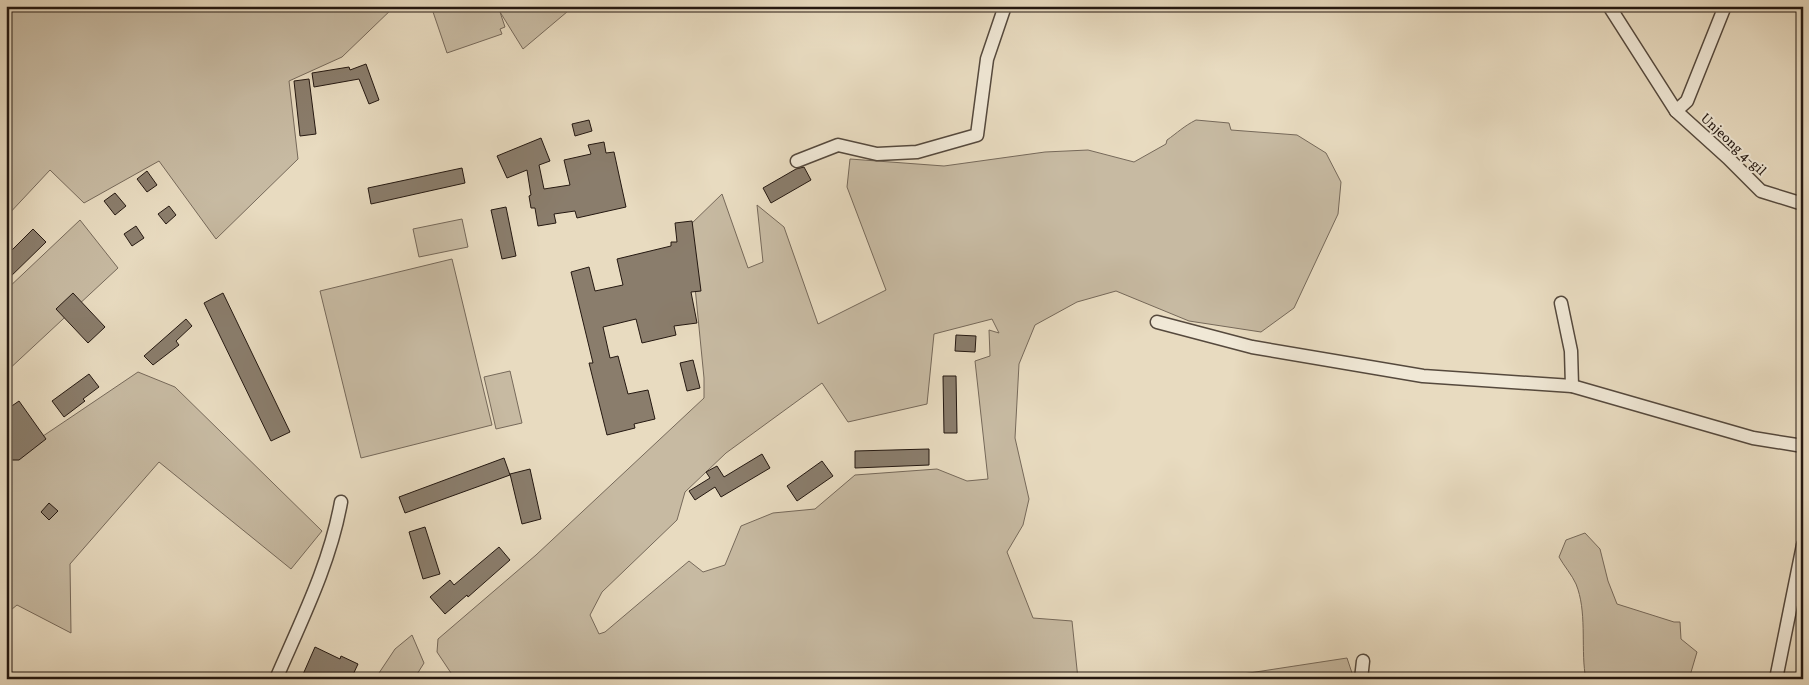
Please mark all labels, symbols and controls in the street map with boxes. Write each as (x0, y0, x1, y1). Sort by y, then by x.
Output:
street label: Unjeong 4-gil (1696, 110, 1770, 180)

